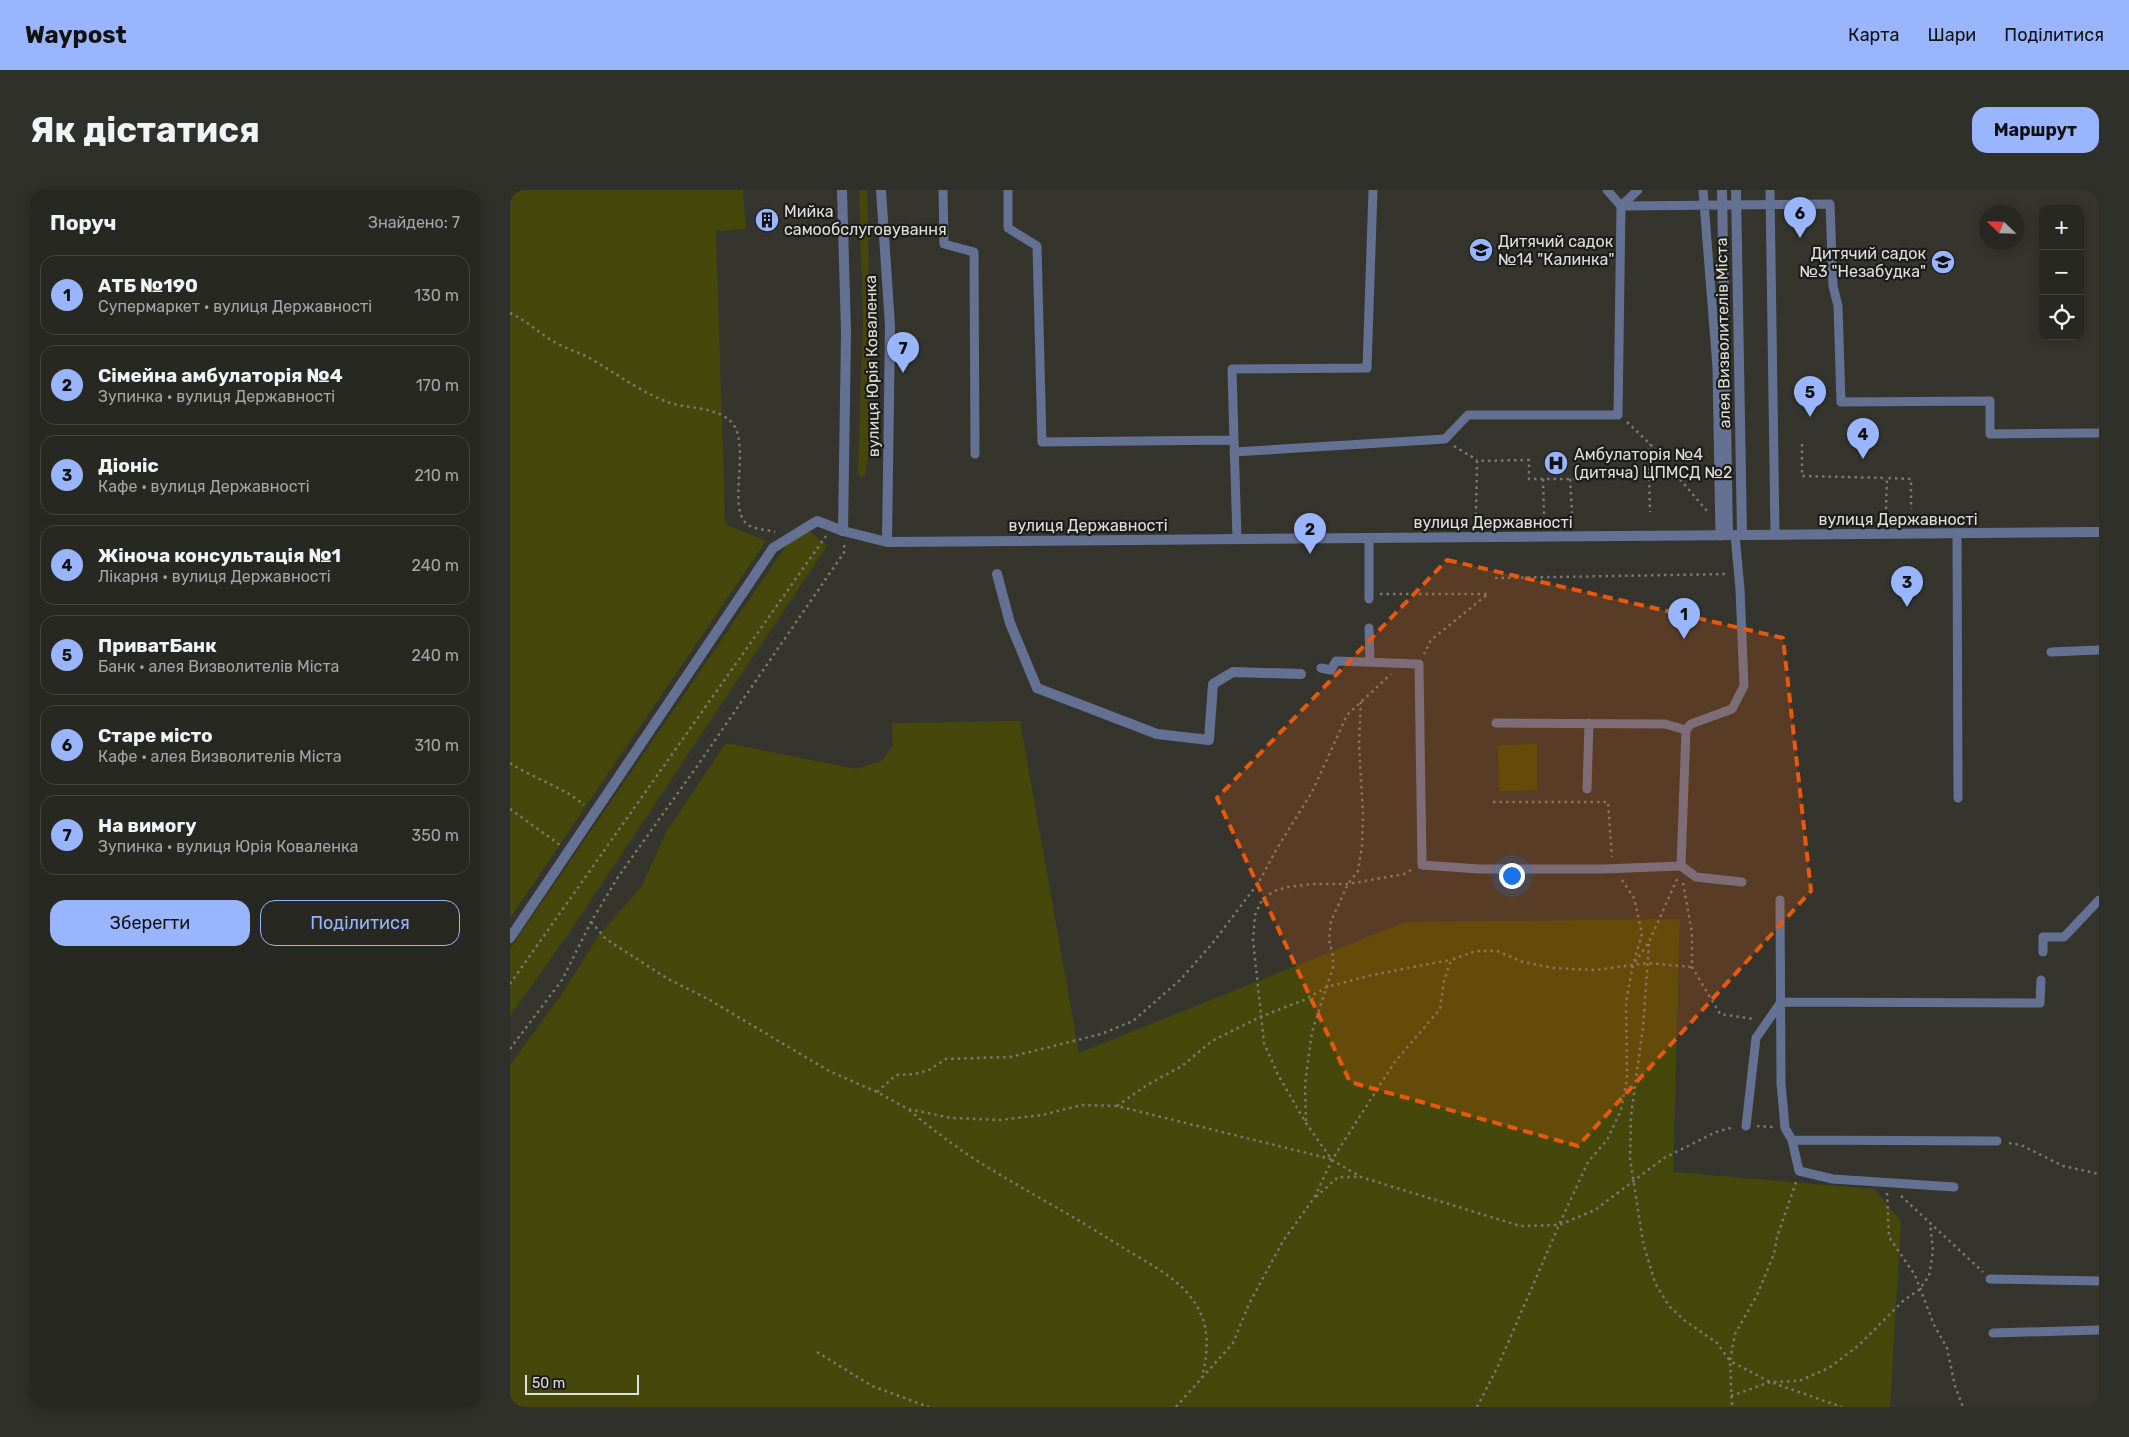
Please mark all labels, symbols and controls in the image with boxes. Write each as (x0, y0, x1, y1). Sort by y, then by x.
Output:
text: Waypost (25, 21, 127, 49)
text: Карта (1848, 24, 1899, 46)
text: Шари (1927, 24, 1976, 46)
text: Поділитися (2004, 24, 2104, 46)
button: Маршрут (1972, 107, 2099, 153)
text: Як дістатися (30, 109, 260, 151)
pin: 6 (1784, 197, 1816, 238)
place label: Мийка самообслуговування (784, 202, 947, 239)
north arrow (1979, 205, 2024, 250)
map controls (2039, 205, 2084, 340)
button: + (2039, 205, 2084, 250)
building icon: Мийка самообслуговування (754, 207, 780, 233)
text: Поруч (50, 210, 116, 235)
text: Знайдено: 7 (368, 213, 460, 232)
place label: Дитячий садок №14 "Калинка" (1498, 232, 1614, 269)
school or university icon: Дитячий садок №14 "Калинка" (1468, 237, 1494, 263)
street label: алея Визволителів Міста (1712, 237, 1734, 429)
place label: Дитячий садок №3 "Незабудка" (1800, 244, 1926, 281)
school or university icon: Дитячий садок №3 "Незабудка" (1930, 249, 1956, 275)
button: − (2039, 250, 2084, 295)
text: АТБ №190 (98, 274, 198, 297)
street label: вулиця Юрія Коваленка (861, 275, 883, 457)
text: 1 (63, 286, 71, 305)
text: 130 m (414, 286, 459, 305)
button: locate (2039, 295, 2084, 340)
text: Супермаркет · вулиця Державності (98, 297, 372, 316)
pin: 7 (887, 332, 919, 373)
text: Сімейна амбулаторія №4 (98, 364, 343, 387)
text: 2 (62, 376, 72, 395)
text: 170 m (416, 376, 459, 395)
pin: 5 (1794, 376, 1826, 417)
text: Зупинка · вулиця Державності (98, 387, 335, 406)
pin: 4 (1847, 418, 1879, 459)
place label: Амбулаторія №4 (дитяча) ЦПМСД №2 (1574, 445, 1732, 482)
hospital icon: Амбулаторія №4 (дитяча) ЦПМСД №2 (1543, 450, 1569, 476)
text: Діоніс (98, 454, 159, 477)
text: 3 (62, 466, 72, 485)
text: 210 m (414, 466, 459, 485)
text: Кафе · вулиця Державності (98, 477, 310, 496)
street label: вулиця Державності (1818, 510, 1978, 529)
pin: 2 (1294, 513, 1326, 554)
street label: вулиця Державності (1413, 513, 1573, 532)
street label: вулиця Державності (1008, 516, 1168, 535)
text: Жіноча консультація №1 (98, 544, 341, 567)
text: 4 (62, 556, 72, 575)
text: 240 m (412, 556, 459, 575)
pin: 3 (1891, 566, 1923, 607)
text: Лікарня · вулиця Державності (98, 567, 331, 586)
pin: 1 (1668, 598, 1700, 639)
text: ПриватБанк (98, 634, 217, 657)
text: 5 (62, 646, 72, 665)
text: 240 m (412, 646, 459, 665)
text: Банк · алея Визволителів Міста (98, 657, 339, 676)
text: Старе місто (98, 724, 213, 747)
text: 6 (62, 736, 72, 755)
text: 310 m (415, 736, 459, 755)
text: Кафе · алея Визволителів Міста (98, 747, 342, 766)
text: На вимогу (98, 814, 196, 837)
text: 7 (62, 826, 72, 845)
text: 350 m (412, 826, 459, 845)
text: Зупинка · вулиця Юрія Коваленка (98, 837, 358, 856)
your location (1499, 863, 1525, 889)
button: Зберегти (50, 900, 250, 946)
button: Поділитися (260, 900, 460, 946)
scale bar (525, 1372, 639, 1395)
text: 50 m (532, 1375, 565, 1392)

